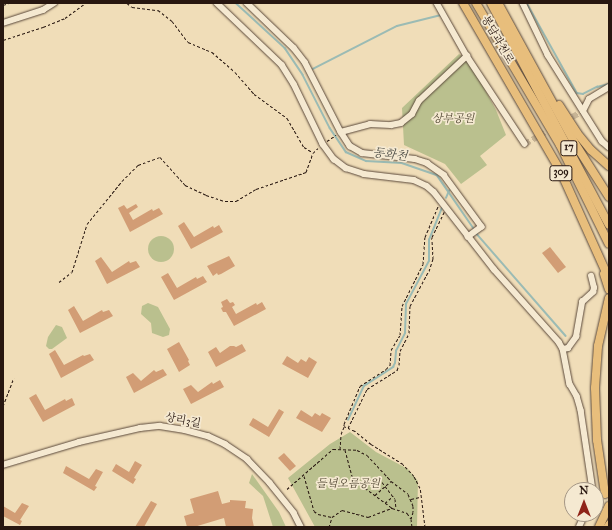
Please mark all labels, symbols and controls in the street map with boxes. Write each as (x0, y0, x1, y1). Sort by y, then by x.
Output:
street label: 봉담과천로 (478, 14, 516, 66)
park label: 상부공원 (432, 112, 474, 126)
road number: 17 (560, 140, 578, 156)
water label: 동화천 (372, 146, 408, 164)
road number: 309 (549, 165, 573, 181)
street label: 상리3길 (164, 411, 202, 431)
park label: 들녘오름공원 (316, 477, 380, 491)
north arrow (564, 482, 604, 522)
text: N (579, 484, 589, 497)

